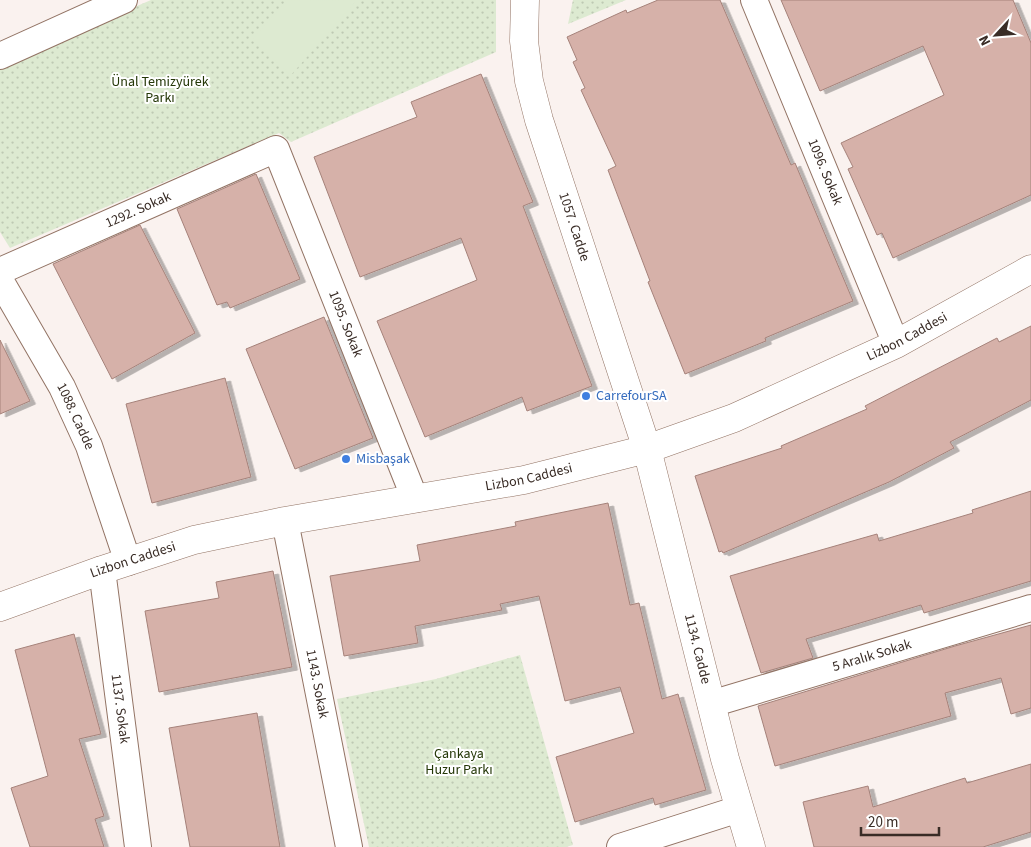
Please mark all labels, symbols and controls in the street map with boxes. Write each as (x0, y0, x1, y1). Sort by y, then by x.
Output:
north arrow (971, 10, 1021, 60)
text: N (974, 32, 996, 49)
park label: Ünal Temizyürek Parkı (111, 72, 209, 108)
street label: 1096. Sokak (802, 136, 848, 208)
street label: 1292. Sokak (102, 187, 174, 233)
street label: 1057. Cadde (553, 190, 595, 264)
street label: 1095. Sokak (323, 288, 368, 360)
street label: Lizbon Caddesi (863, 307, 951, 366)
street label: 1088. Cadde (52, 379, 99, 453)
place label: CarrefourSA (596, 386, 667, 406)
marker: CarrefourSA (580, 390, 592, 402)
place label: Misbaşak (356, 449, 410, 469)
marker: Misbaşak (340, 453, 352, 465)
street label: Lizbon Caddesi (484, 458, 575, 496)
street label: Lizbon Caddesi (87, 537, 178, 583)
street label: 1134. Cadde (679, 612, 716, 686)
street label: 5 Aralık Sokak (830, 634, 914, 677)
street label: 1143. Sokak (300, 648, 334, 720)
street label: 1137. Sokak (106, 673, 134, 745)
park label: Çankaya Huzur Parkı (425, 744, 493, 780)
scale bar (861, 804, 938, 836)
text: 20 m (868, 812, 898, 833)

